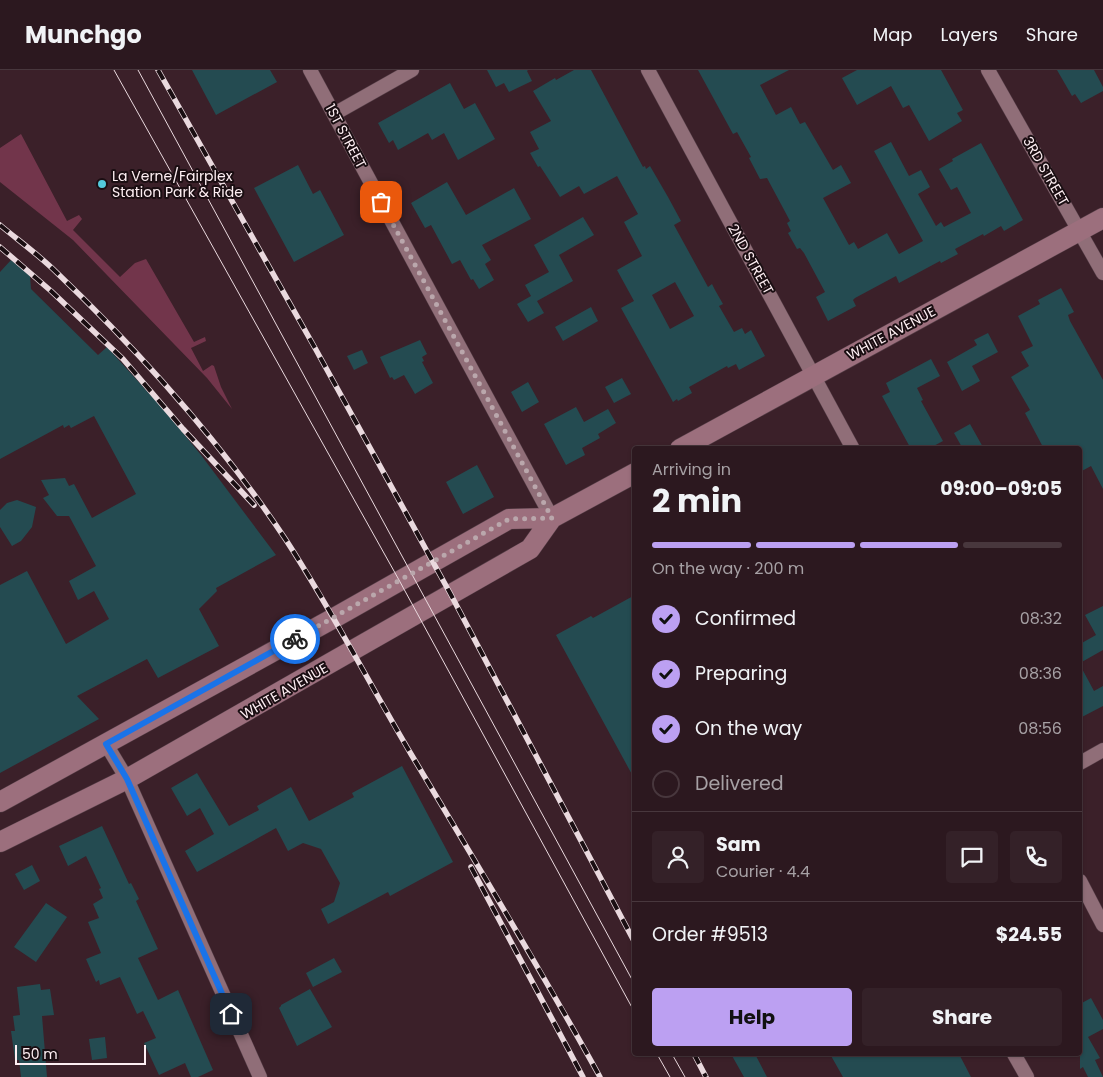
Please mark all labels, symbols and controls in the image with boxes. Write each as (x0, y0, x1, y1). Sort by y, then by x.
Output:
text: Munchgo (25, 18, 142, 51)
text: Map (873, 22, 913, 47)
text: Layers (941, 22, 998, 47)
text: Share (1026, 22, 1078, 47)
street label: 1ST STREET (321, 100, 372, 172)
street label: 3RD STREET (1018, 133, 1074, 210)
place label: La Verne/Fairplex Station Park & Ride (112, 166, 243, 202)
marker: La Verne/Fairplex Station Park & Ride (96, 178, 108, 190)
pin (360, 181, 402, 223)
icon: bag (367, 188, 395, 216)
street label: 2ND STREET (723, 220, 779, 298)
street label: WHITE AVENUE (843, 301, 939, 365)
text: Arriving in (652, 458, 731, 481)
text: 09:00–09:05 (940, 475, 1062, 502)
text: 2 min (652, 478, 742, 523)
text: On the way · 200 m (652, 557, 804, 580)
icon: check (652, 605, 680, 633)
text: Confirmed (695, 605, 796, 632)
text: 08:32 (1020, 607, 1062, 630)
courier (270, 614, 320, 664)
icon: bike (281, 625, 309, 653)
street label: WHITE AVENUE (237, 658, 331, 724)
icon: check (652, 660, 680, 688)
text: Preparing (695, 660, 787, 687)
text: 08:36 (1019, 662, 1062, 685)
icon: check (652, 715, 680, 743)
text: On the way (695, 715, 802, 742)
text: 08:56 (1018, 717, 1062, 740)
text: Delivered (695, 770, 784, 797)
button: person (652, 831, 704, 883)
text: Sam (716, 831, 761, 858)
button: chat (946, 831, 998, 883)
button: phone (1010, 831, 1062, 883)
text: Courier · 4.4 (716, 860, 810, 883)
text: Order #9513 (652, 921, 768, 948)
text: $24.55 (996, 921, 1062, 948)
button: Help (652, 988, 852, 1046)
button: Share (862, 988, 1062, 1046)
pin (210, 993, 252, 1035)
icon: home (217, 1000, 245, 1028)
scale bar (15, 1042, 146, 1065)
text: 50 m (22, 1044, 58, 1064)

